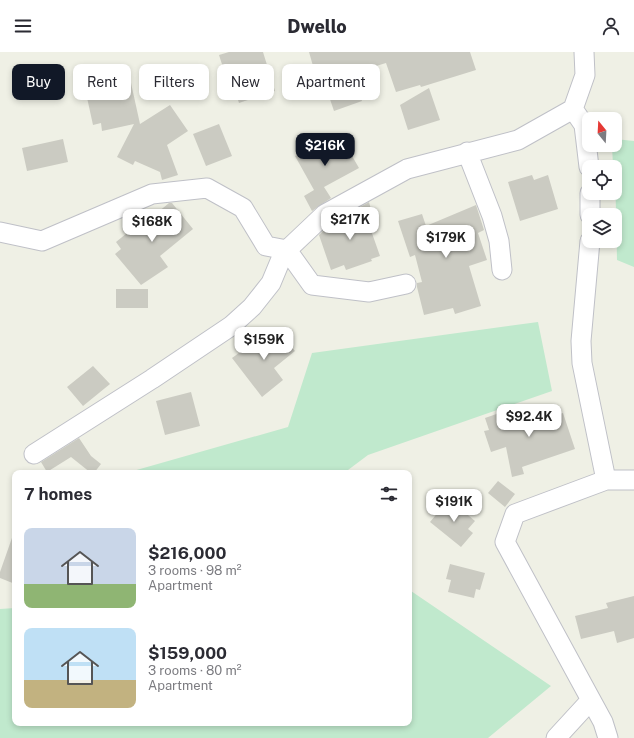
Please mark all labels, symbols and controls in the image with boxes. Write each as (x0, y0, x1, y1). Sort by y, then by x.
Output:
icon: menu (12, 15, 34, 37)
icon: person (600, 15, 622, 37)
text: Dwello (287, 16, 347, 37)
chip: Buy (12, 64, 65, 100)
chip: Rent (73, 64, 131, 100)
chip: Filters (139, 64, 209, 100)
chip: New (217, 64, 274, 100)
chip: Apartment (282, 64, 380, 100)
north arrow (582, 112, 622, 152)
map controls (582, 112, 622, 248)
pin: $216K (297, 133, 353, 167)
text: $216K (305, 138, 345, 153)
button: locate (582, 160, 622, 200)
pin: $217K (322, 207, 378, 241)
button: layers (582, 208, 622, 248)
pin: $168K (124, 209, 180, 243)
text: $217K (330, 212, 370, 227)
text: $168K (131, 214, 173, 229)
pin: $179K (418, 225, 474, 259)
text: $179K (426, 230, 466, 245)
pin: $159K (236, 327, 292, 361)
text: $159K (243, 332, 285, 347)
pin: $92.4K (496, 404, 562, 438)
text: $92.4K (506, 409, 552, 424)
icon: filters (378, 483, 400, 505)
text: 7 homes (24, 484, 92, 504)
pin: $191K (426, 489, 482, 523)
text: $191K (435, 494, 473, 509)
text: $216,000 (148, 543, 226, 563)
icon: home (56, 544, 104, 592)
text: 3 rooms · 98 m² (148, 563, 242, 578)
text: Apartment (148, 578, 213, 593)
text: $159,000 (148, 643, 227, 663)
icon: home (56, 644, 104, 692)
text: 3 rooms · 80 m² (148, 663, 241, 678)
text: Apartment (148, 678, 213, 693)

